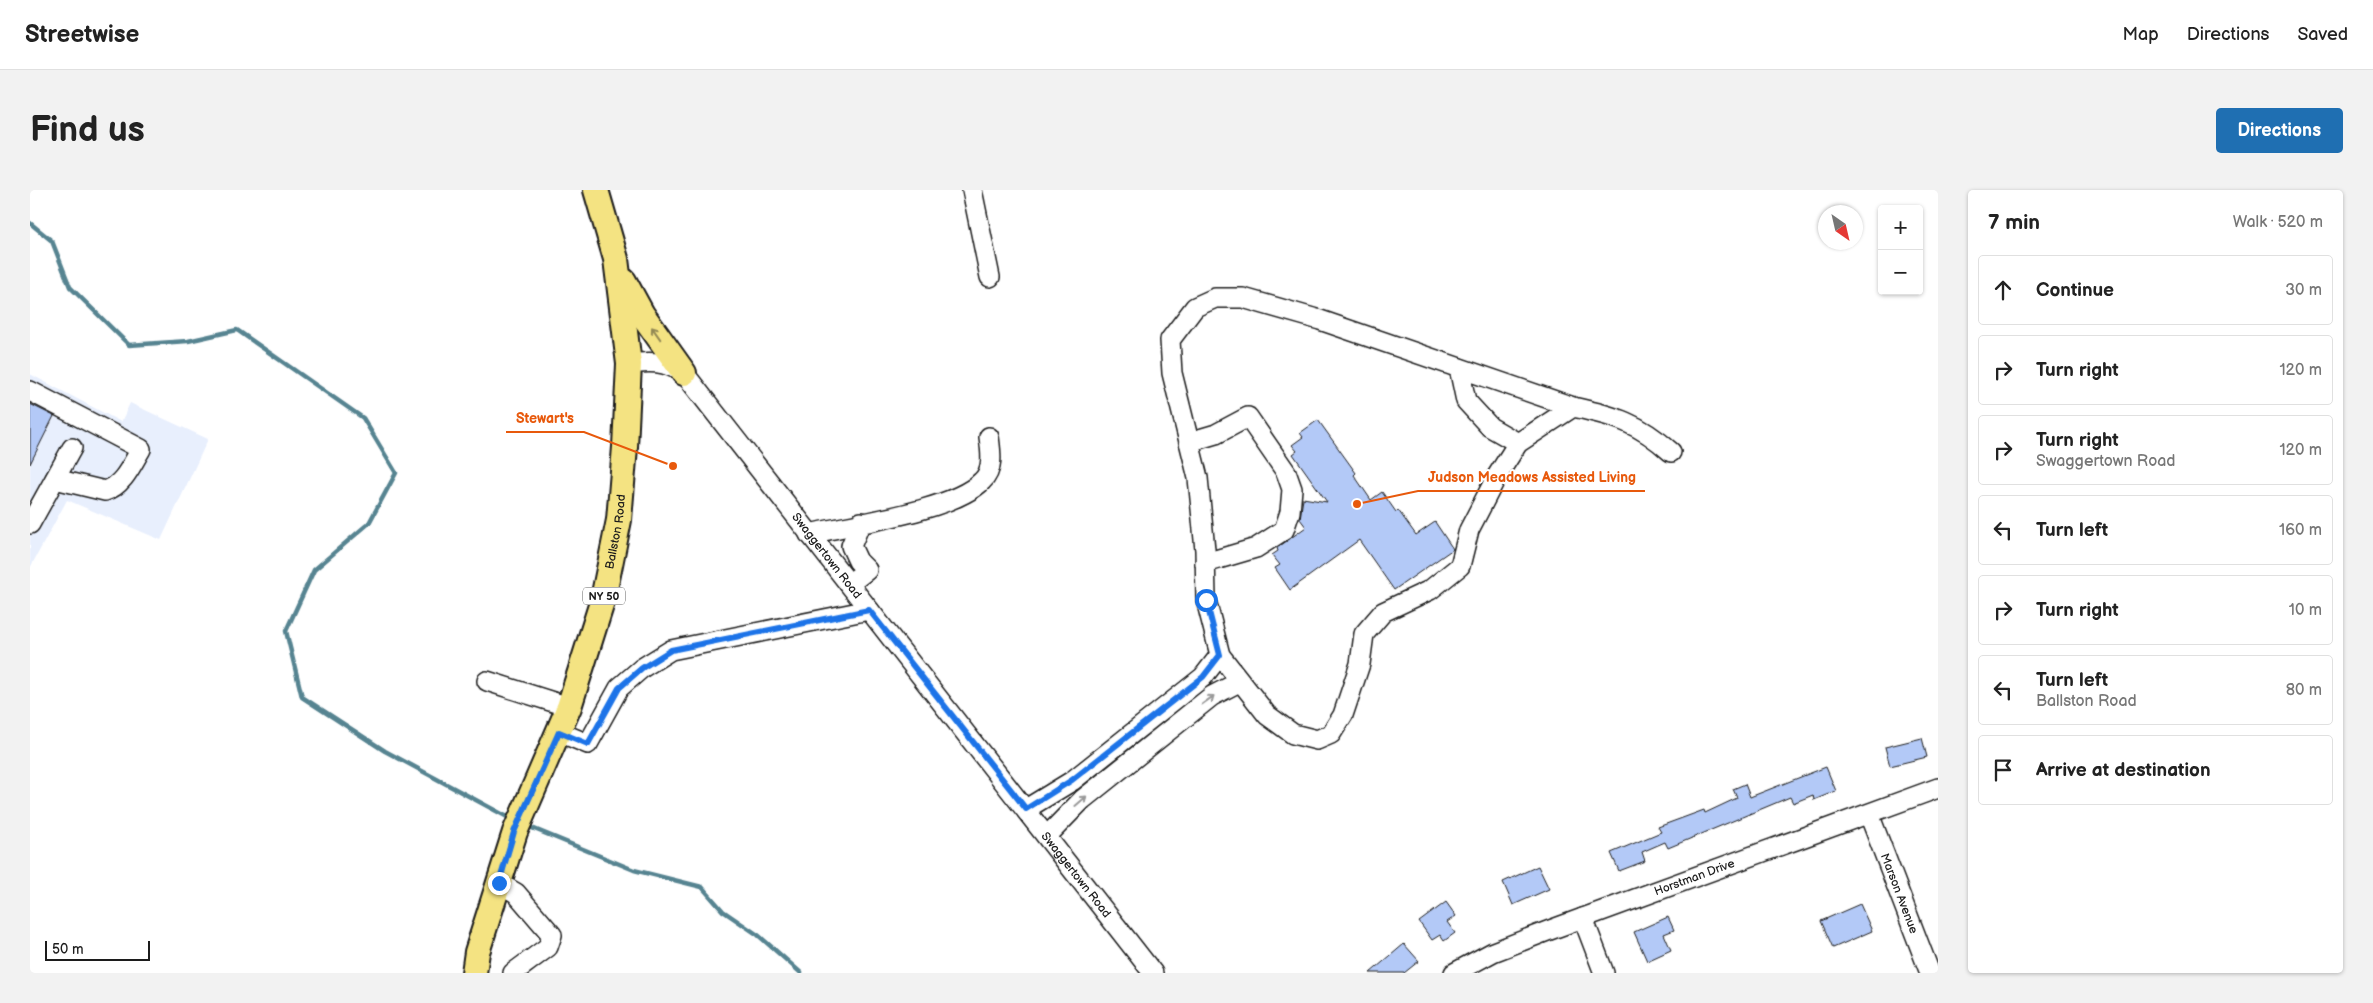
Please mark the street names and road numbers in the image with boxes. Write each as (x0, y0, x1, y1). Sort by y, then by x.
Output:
street label: Ballston Road (602, 494, 629, 570)
street label: Swaggertown Road (788, 510, 865, 602)
road number: NY 50 (583, 588, 625, 604)
street label: Swaggertown Road (1038, 829, 1114, 921)
street label: Marson Avenue (1877, 851, 1921, 936)
street label: Horstman Drive (1652, 856, 1737, 899)

